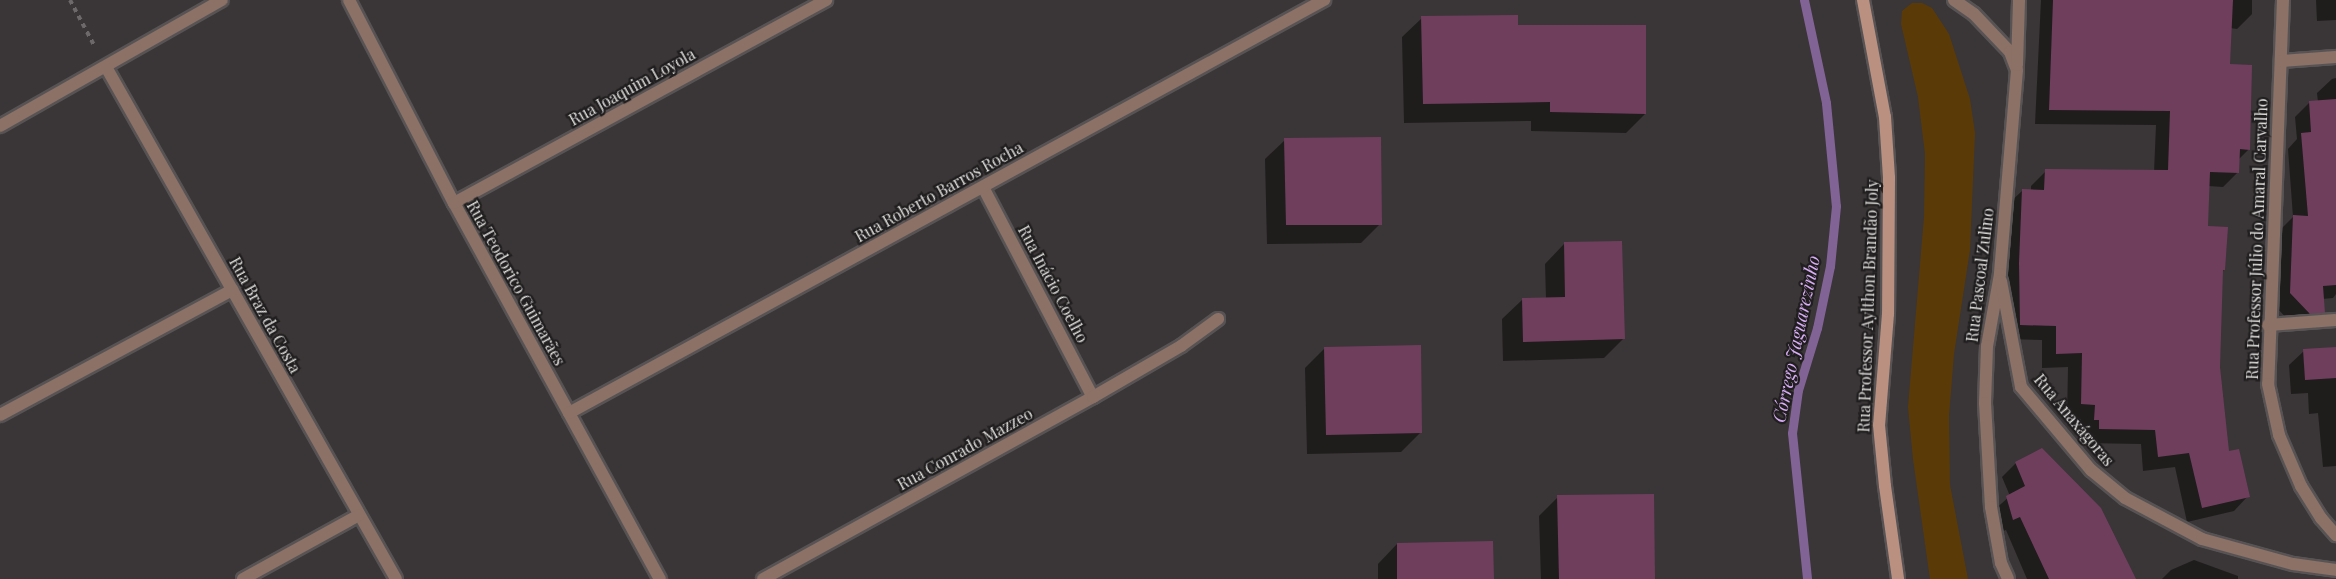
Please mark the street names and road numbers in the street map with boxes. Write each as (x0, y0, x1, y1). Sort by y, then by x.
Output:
street label: Rua Joaquim Loyola (565, 44, 699, 130)
street label: Rua Professor Júlio do Amaral Carvalho (2242, 97, 2272, 381)
street label: Rua Roberto Barros Rocha (852, 138, 1026, 246)
street label: Rua Professor Aylthon Brandão Joly (1854, 179, 1882, 433)
street label: Rua Teodorico Guimarães (463, 197, 569, 369)
street label: Rua Pascoal Zulino (1962, 207, 1998, 343)
street label: Rua Inácio Coelho (1014, 222, 1092, 346)
street label: Rua Braz da Costa (225, 253, 305, 377)
street label: Rua Anaxágoras (2030, 370, 2118, 470)
street label: Rua Conrado Mazzeo (894, 404, 1036, 494)

